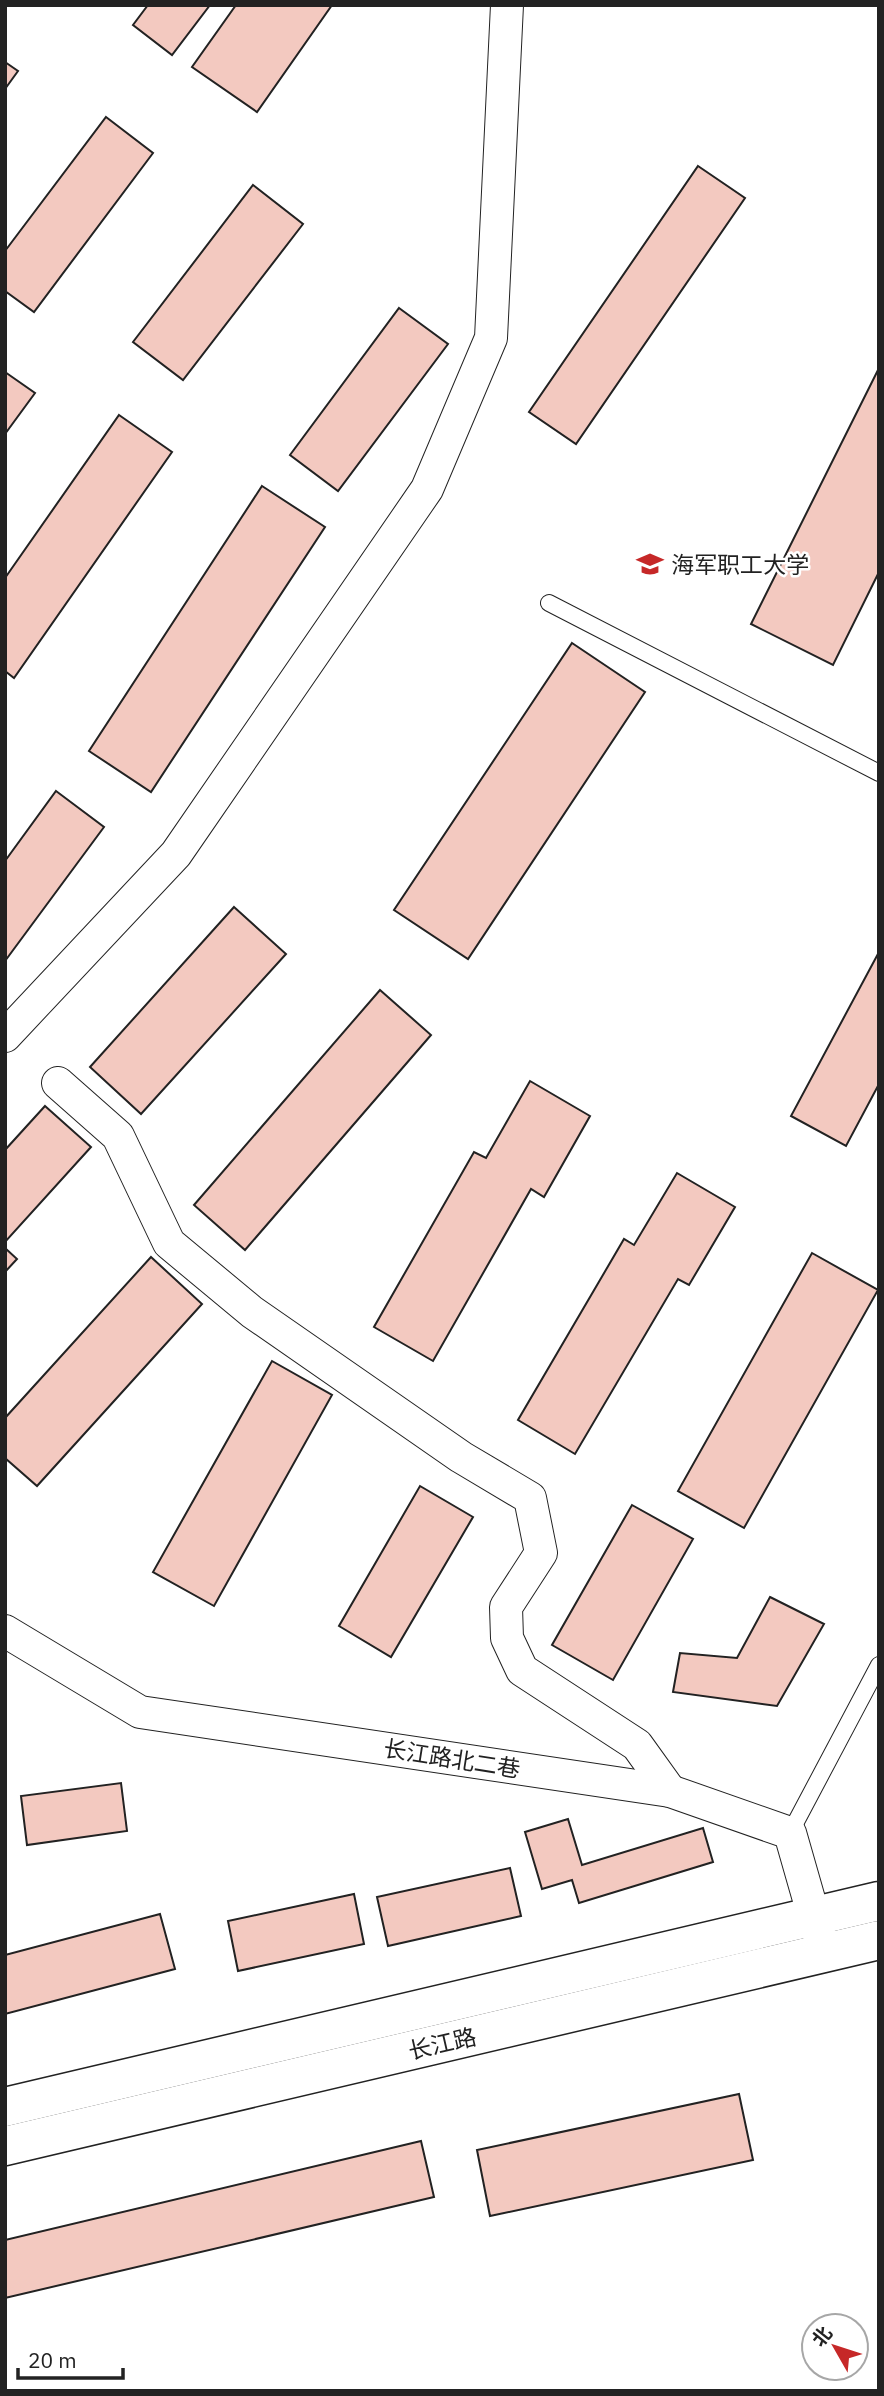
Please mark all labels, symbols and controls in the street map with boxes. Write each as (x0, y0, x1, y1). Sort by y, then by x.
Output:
school or university icon: 海军职工大学 (635, 549, 665, 579)
place label: 海军职工大学 (671, 549, 809, 579)
street label: 长江路北二巷 (382, 1732, 522, 1784)
street label: 长江路 (405, 2021, 479, 2065)
north arrow (800, 2312, 870, 2382)
text: 北 (806, 2321, 837, 2351)
scale bar (18, 2336, 122, 2380)
text: 20 m (28, 2346, 77, 2374)

